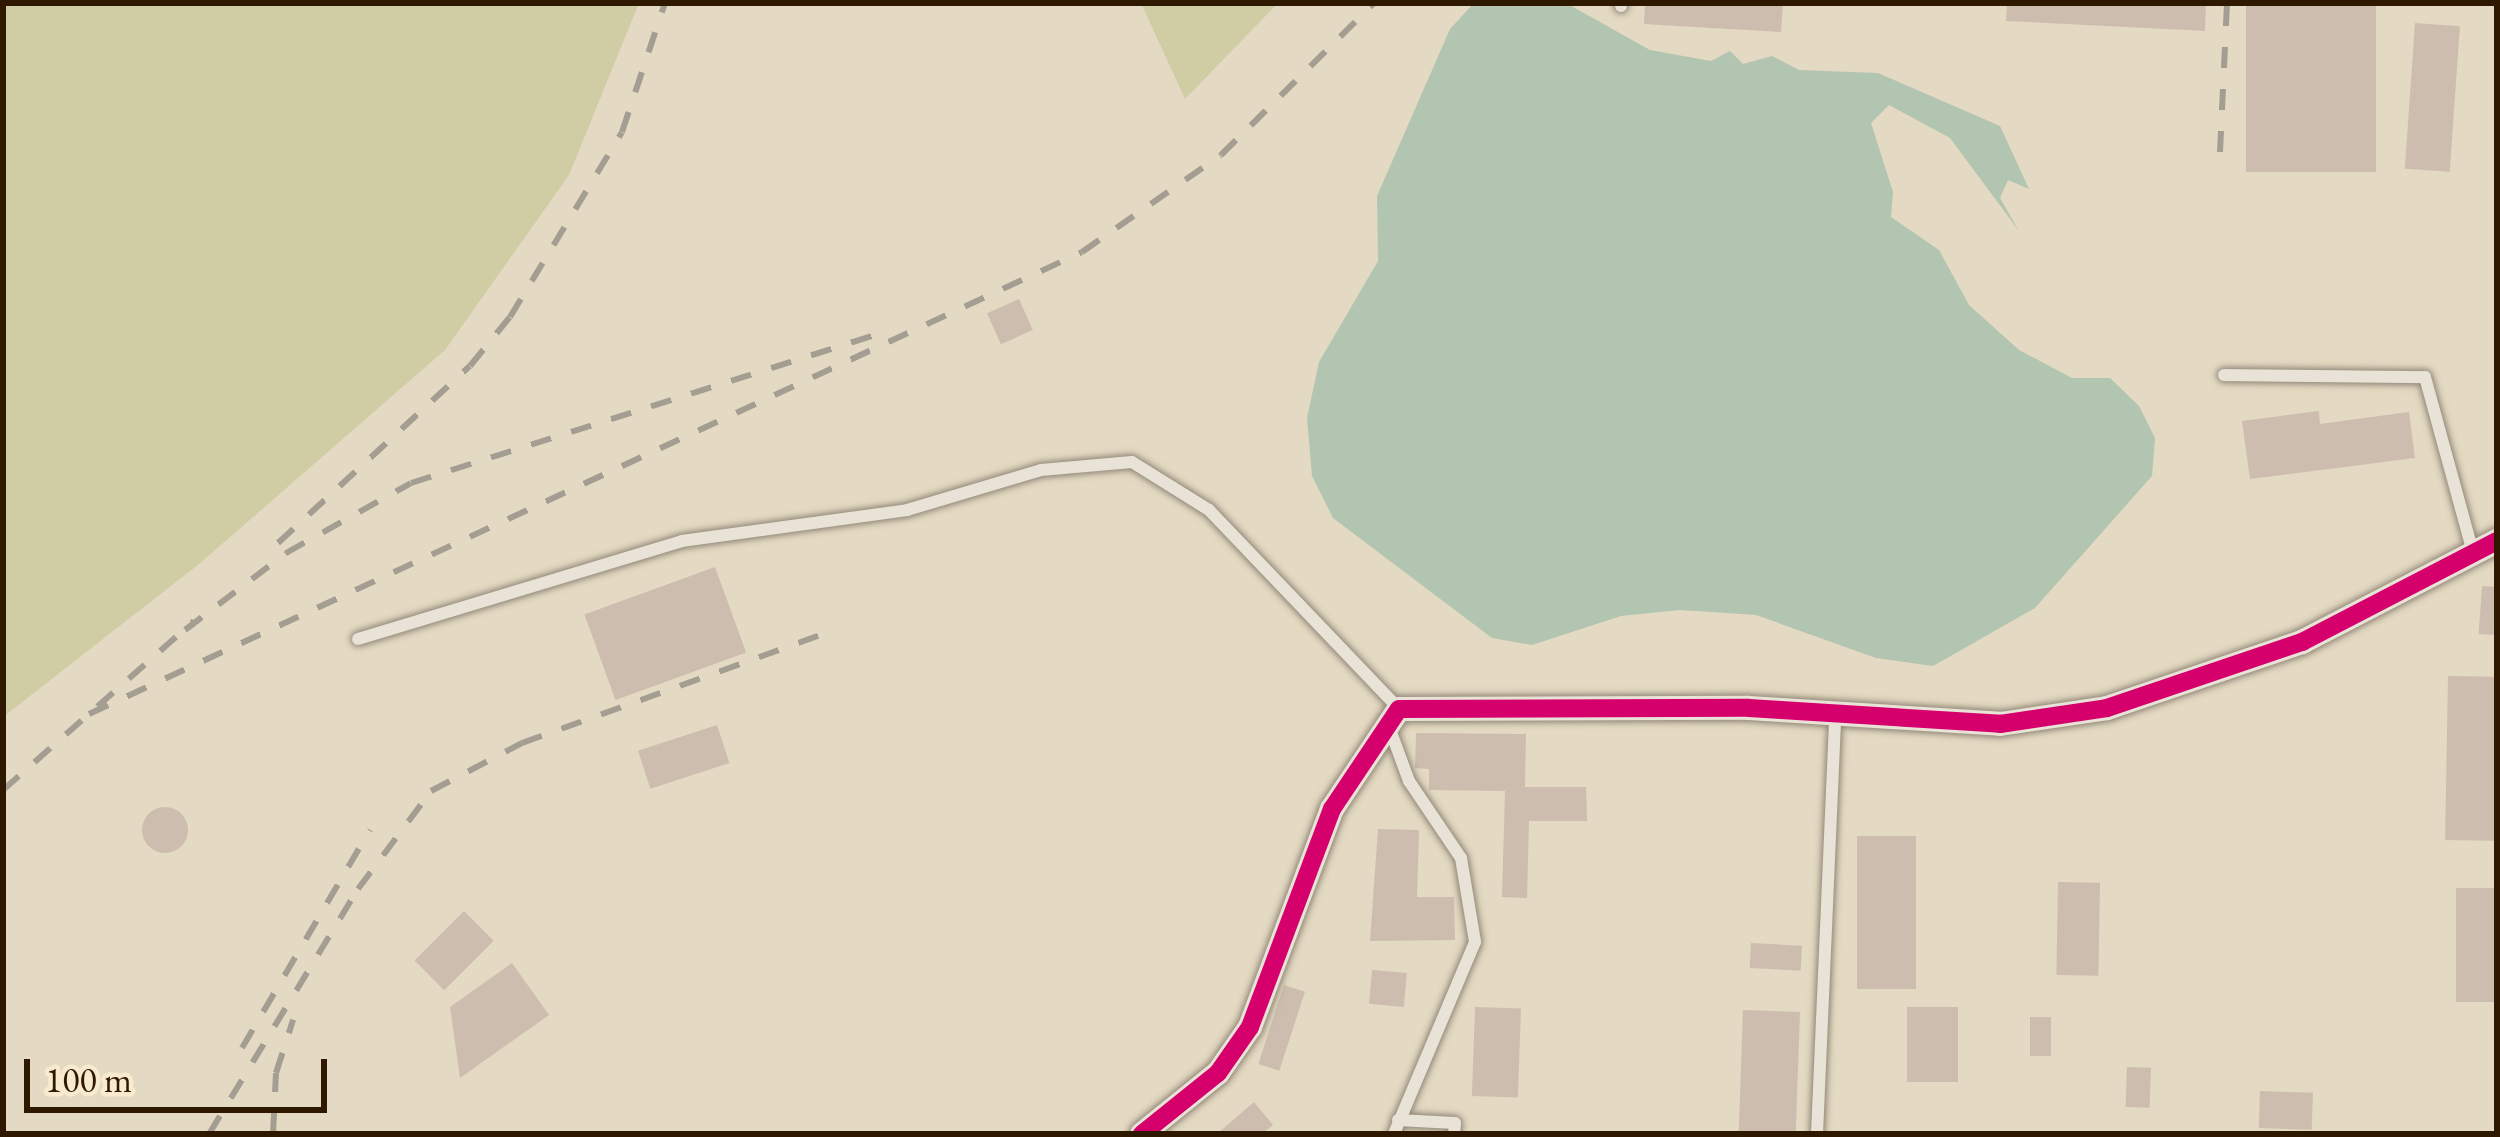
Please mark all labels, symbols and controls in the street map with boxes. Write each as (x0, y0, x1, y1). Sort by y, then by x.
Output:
scale bar (30, 1035, 333, 1109)
text: 100 m (45, 1056, 132, 1103)

